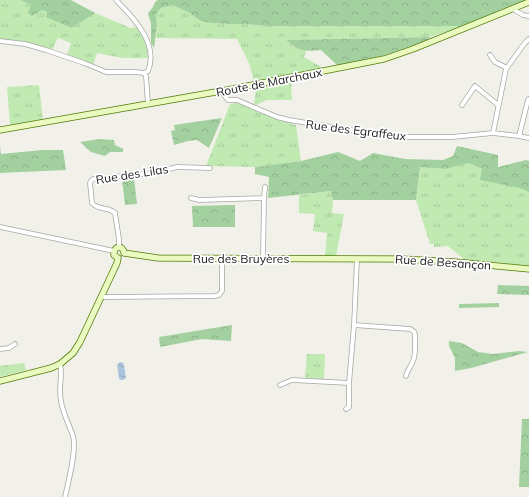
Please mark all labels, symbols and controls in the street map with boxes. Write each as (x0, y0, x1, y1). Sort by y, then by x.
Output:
street label: Route de Marchaux (215, 64, 324, 100)
street label: Rue des Egraffeux (305, 116, 408, 144)
street label: Rue des Lilas (95, 161, 169, 187)
street label: Rue des Bruyères (193, 251, 289, 266)
street label: Rue de Besançon (394, 251, 492, 273)

